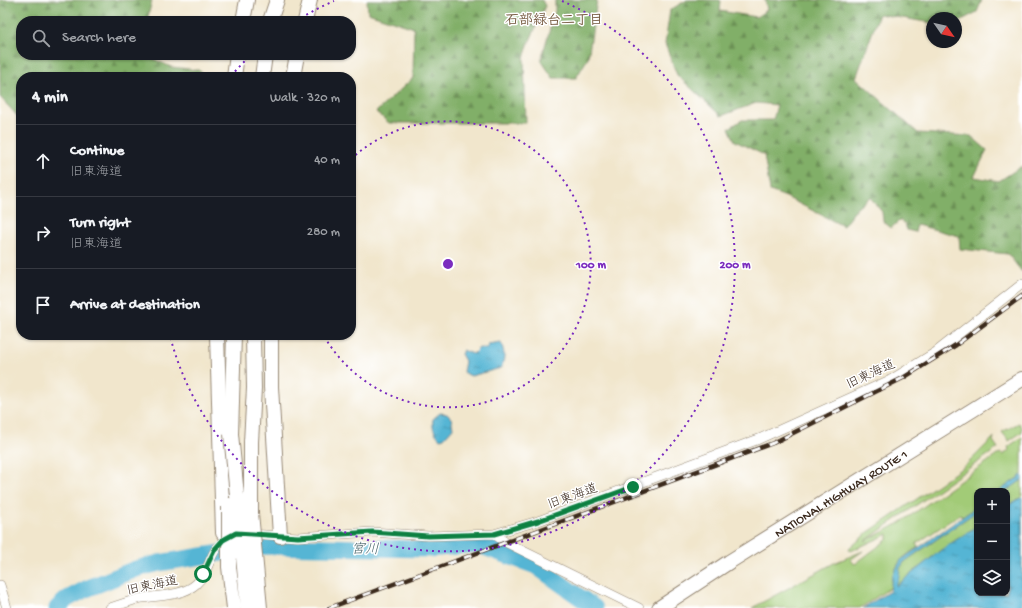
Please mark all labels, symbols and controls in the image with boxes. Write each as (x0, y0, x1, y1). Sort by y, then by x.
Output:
district label: 石部緑台二丁目 (505, 12, 603, 30)
north arrow (926, 12, 962, 48)
search box (16, 16, 356, 60)
icon: search (30, 27, 52, 49)
text: Search here (62, 29, 136, 47)
text: 4 min (32, 88, 68, 108)
text: Walk · 320 m (270, 91, 340, 106)
text: Continue (70, 142, 124, 160)
icon: ahead (32, 150, 54, 172)
text: 40 m (314, 153, 340, 168)
text: 旧東海道 (70, 165, 122, 180)
text: Turn right (70, 214, 130, 232)
icon: right (32, 222, 54, 244)
text: 280 m (307, 225, 340, 240)
text: 旧東海道 (70, 237, 122, 252)
centre of rings (441, 257, 455, 271)
text: 100 m (575, 259, 606, 273)
text: 200 m (720, 259, 751, 273)
icon: arrive (32, 294, 54, 316)
text: Arrive at destination (70, 296, 200, 314)
street label: 旧東海道 (844, 357, 898, 393)
street label: NATIONAL HIGHWAY ROUTE 1 (772, 447, 911, 542)
route end (624, 478, 642, 496)
street label: 旧東海道 (546, 481, 600, 513)
map controls (974, 488, 1010, 596)
button: + (974, 488, 1010, 524)
button: − (974, 524, 1010, 560)
water label: 宮川 (351, 541, 379, 559)
button: layers (974, 560, 1010, 596)
route start (194, 565, 212, 583)
street label: 旧東海道 (126, 574, 180, 599)

